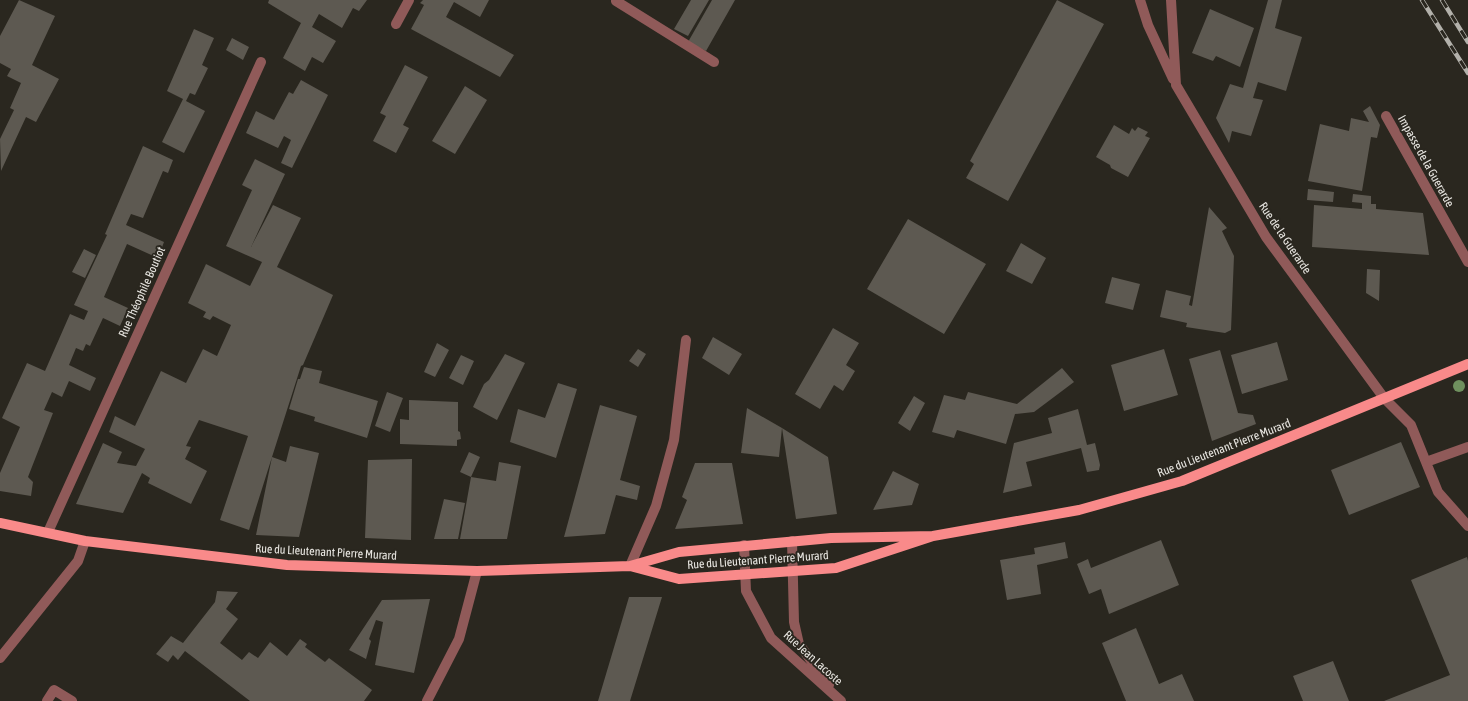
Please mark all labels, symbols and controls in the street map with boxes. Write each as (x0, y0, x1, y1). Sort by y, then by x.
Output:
street label: Impasse de la Guerarde (1395, 113, 1457, 209)
street label: Rue de la Guerarde (1256, 200, 1314, 276)
street label: Rue Théophile Boutiot (116, 244, 168, 339)
street label: Rue du Lieutenant Pierre Murard (1155, 416, 1293, 480)
street label: Rue du Lieutenant Pierre Murard (255, 541, 397, 563)
street label: Rue du Lieutenant Pierre Murard (687, 548, 829, 572)
street label: Rue Jean Lacoste (781, 628, 845, 688)

